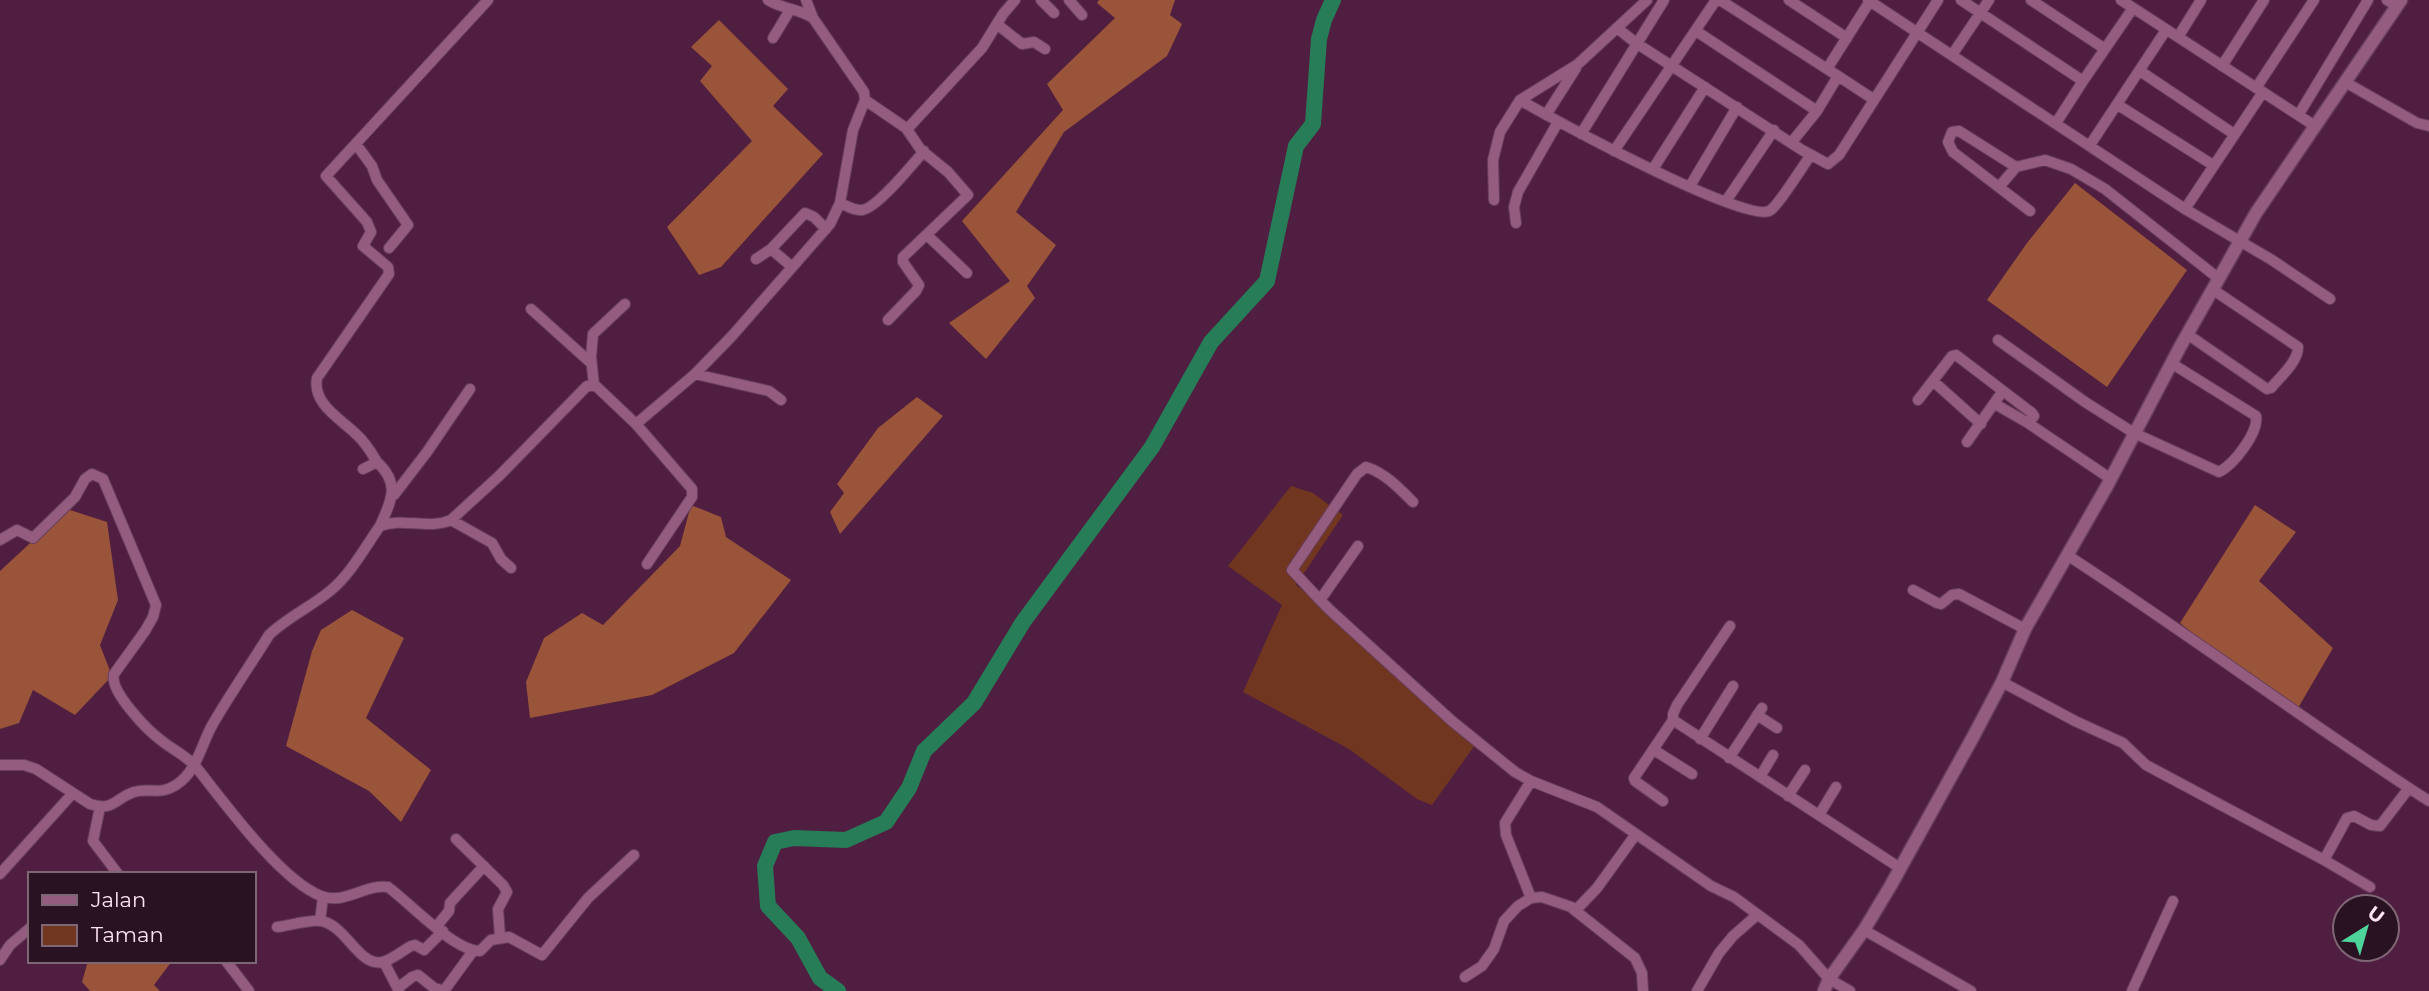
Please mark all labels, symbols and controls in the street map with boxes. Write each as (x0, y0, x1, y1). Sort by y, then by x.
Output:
legend (28, 872, 256, 963)
text: Jalan (90, 887, 146, 912)
north arrow (2331, 893, 2401, 963)
text: U (2363, 901, 2389, 929)
text: Taman (91, 922, 164, 947)

